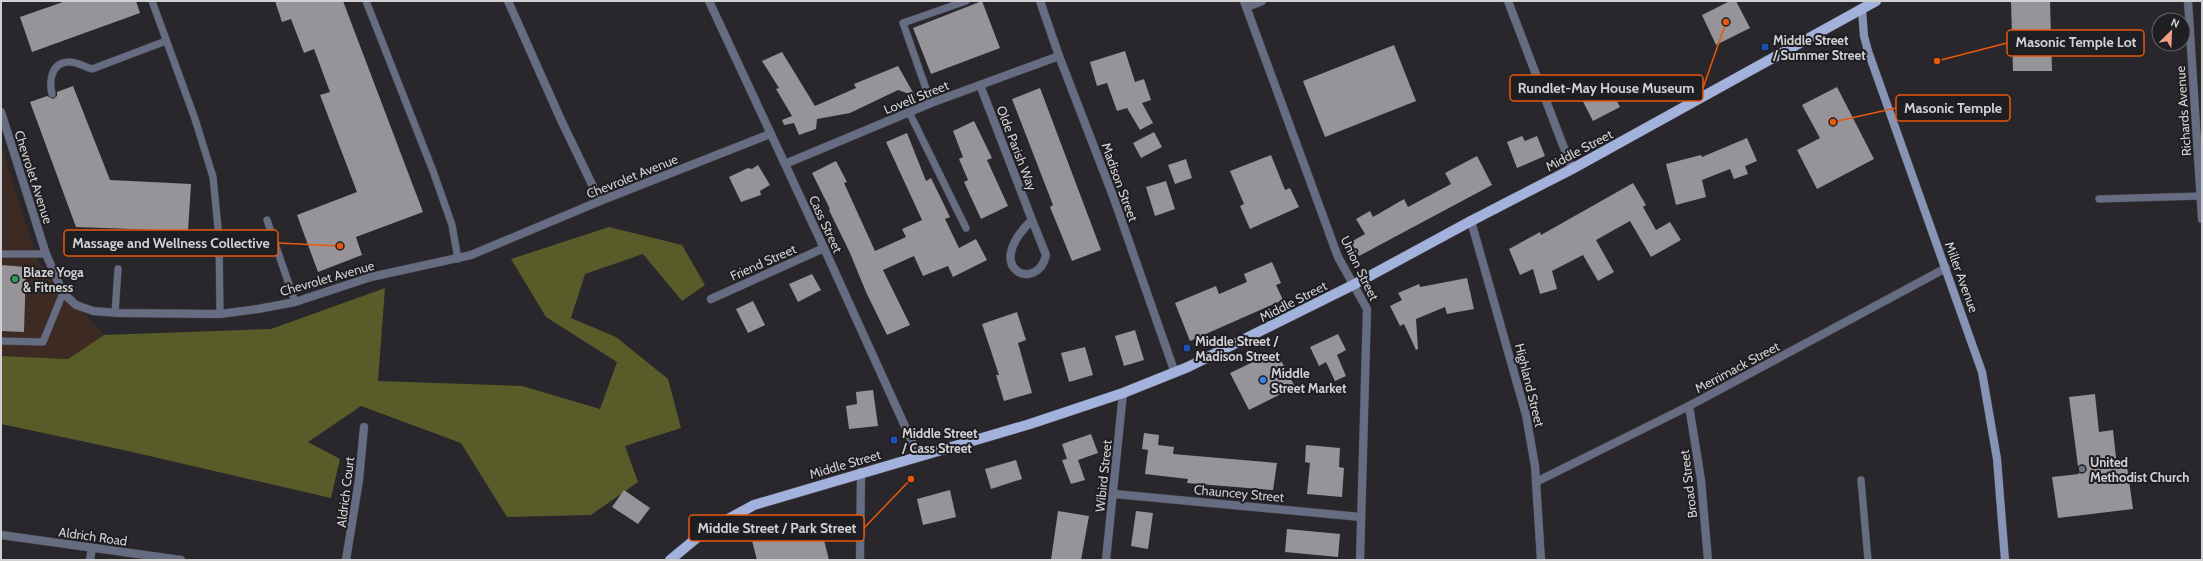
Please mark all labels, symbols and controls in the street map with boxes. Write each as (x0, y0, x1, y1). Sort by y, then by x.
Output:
north arrow (2151, 12, 2191, 52)
text: N (2169, 15, 2181, 31)
callout: Masonic Temple Lot (2007, 30, 2144, 56)
place label: Middle Street / Summer Street (1772, 32, 1866, 63)
text: Masonic Temple Lot (2016, 33, 2137, 51)
marker: Middle Street / Summer Street (1760, 42, 1770, 52)
street label: Richards Avenue (2172, 65, 2194, 157)
callout: Rundlet-May House Museum (1510, 75, 1703, 101)
street label: Lovell Street (881, 76, 951, 117)
text: Rundlet-May House Museum (1518, 79, 1694, 97)
callout: Masonic Temple (1896, 95, 2010, 121)
text: Masonic Temple (1904, 99, 2002, 117)
street label: Olde Parish Way (993, 103, 1041, 193)
street label: Middle Street (1543, 125, 1616, 174)
street label: Chevrolet Avenue (11, 128, 57, 226)
street label: Madison Street (1098, 140, 1142, 224)
street label: Chevrolet Avenue (584, 150, 680, 202)
street label: Cass Street (806, 193, 846, 256)
callout: Massage and Wellness Collective (64, 230, 278, 256)
street label: Union Street (1337, 233, 1383, 304)
text: Massage and Wellness Collective (72, 234, 270, 252)
street label: Miller Avenue (1942, 239, 1982, 315)
street label: Friend Street (728, 240, 799, 284)
street label: Chevrolet Avenue (278, 257, 376, 299)
place label: Blaze Yoga & Fitness (23, 264, 84, 295)
marker: Blaze Yoga & Fitness (10, 274, 20, 284)
street label: Middle Street (1257, 277, 1330, 325)
place label: Middle Street / Madison Street (1195, 333, 1280, 364)
street label: Merrimack Street (1692, 338, 1783, 396)
street label: Highland Street (1512, 342, 1548, 429)
marker: Middle Street / Madison Street (1182, 343, 1192, 353)
place label: Middle Street Market (1271, 365, 1347, 396)
marker: Middle Street Market (1258, 375, 1268, 385)
place label: Middle Street / Cass Street (901, 425, 978, 456)
marker: Middle Street / Cass Street (889, 435, 899, 445)
street label: Wibird Street (1091, 439, 1115, 513)
street label: Middle Street (807, 446, 883, 482)
street label: Broad Street (1676, 448, 1700, 519)
place label: United Methodist Church (2090, 454, 2189, 485)
street label: Aldrich Court (333, 455, 357, 528)
marker: United Methodist Church (2077, 464, 2087, 474)
street label: Chauncey Street (1193, 481, 1285, 505)
callout: Middle Street / Park Street (689, 515, 864, 541)
text: Middle Street / Park Street (698, 519, 857, 537)
street label: Aldrich Road (58, 523, 128, 549)

